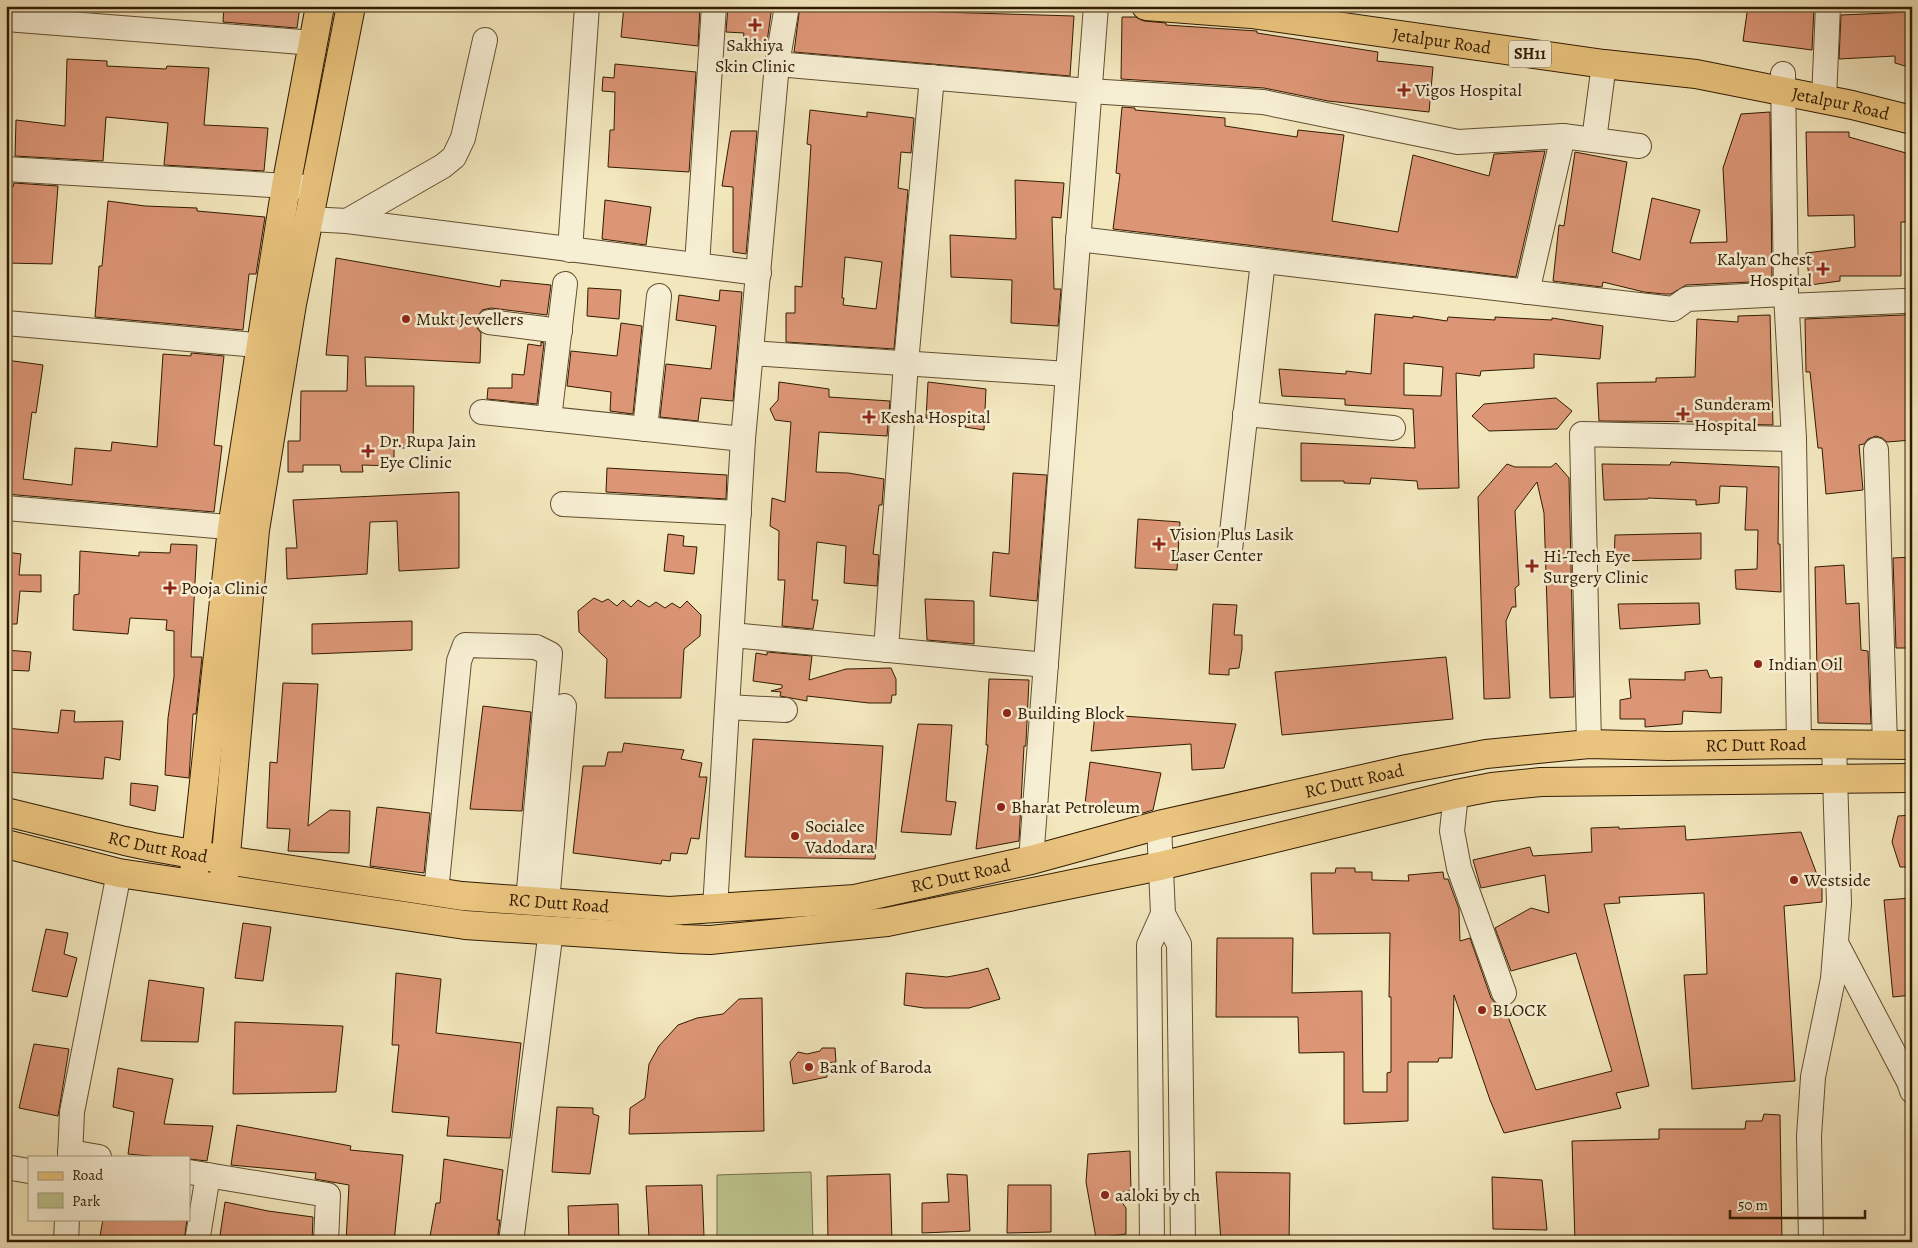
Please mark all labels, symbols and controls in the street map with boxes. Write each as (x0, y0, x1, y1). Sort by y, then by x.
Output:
marker: Sakhiya Skin Clinic (748, 18, 762, 32)
street label: Jetalpur Road (1391, 22, 1493, 60)
place label: Sakhiya Skin Clinic (715, 33, 795, 78)
road number: SH11 (1509, 41, 1551, 68)
place label: Vigos Hospital (1414, 78, 1522, 102)
street label: Jetalpur Road (1790, 81, 1892, 126)
marker: Vigos Hospital (1397, 83, 1411, 97)
place label: Kalyan Chest Hospital (1716, 247, 1813, 292)
marker: Kalyan Chest Hospital (1816, 262, 1830, 276)
place label: Mukt Jewellers (416, 307, 524, 331)
marker: Mukt Jewellers (400, 313, 412, 325)
place label: Sunderam Hospital (1694, 392, 1771, 437)
place label: Kesha Hospital (880, 405, 991, 429)
marker: Sunderam Hospital (1676, 407, 1690, 421)
marker: Kesha Hospital (862, 410, 876, 424)
place label: Dr. Rupa Jain Eye Clinic (379, 429, 476, 474)
marker: Dr. Rupa Jain Eye Clinic (361, 444, 375, 458)
place label: Vision Plus Lasik Laser Center (1169, 522, 1294, 567)
marker: Vision Plus Lasik Laser Center (1152, 537, 1166, 551)
place label: Hi-Tech Eye Surgery Clinic (1543, 544, 1648, 589)
marker: Hi-Tech Eye Surgery Clinic (1525, 559, 1539, 573)
place label: Pooja Clinic (181, 576, 268, 600)
marker: Pooja Clinic (163, 581, 177, 595)
place label: Indian Oil (1768, 652, 1843, 676)
marker: Indian Oil (1752, 658, 1764, 670)
place label: Building Block (1017, 701, 1125, 725)
marker: Building Block (1001, 707, 1013, 719)
street label: RC Dutt Road (1705, 732, 1807, 757)
street label: RC Dutt Road (1302, 758, 1406, 804)
place label: Bharat Petroleum (1011, 795, 1140, 819)
marker: Bharat Petroleum (995, 801, 1007, 813)
place label: Socialee Vadodara (804, 814, 875, 859)
street label: RC Dutt Road (106, 825, 210, 869)
marker: Socialee Vadodara (789, 830, 801, 842)
street label: RC Dutt Road (909, 853, 1013, 898)
place label: Westside (1803, 868, 1871, 892)
marker: Westside (1788, 874, 1800, 886)
street label: RC Dutt Road (507, 887, 610, 919)
place label: BLOCK (1492, 998, 1548, 1022)
marker: BLOCK (1476, 1004, 1488, 1016)
place label: Bank of Baroda (819, 1055, 932, 1079)
marker: Bank of Baroda (803, 1061, 815, 1073)
legend (28, 1156, 190, 1220)
text: Road (72, 1165, 104, 1185)
place label: aaloki by ch (1115, 1183, 1201, 1207)
scale bar (1730, 1188, 1866, 1220)
marker: aaloki by ch (1099, 1189, 1111, 1201)
text: Park (72, 1191, 101, 1211)
text: 50 m (1738, 1195, 1768, 1215)

